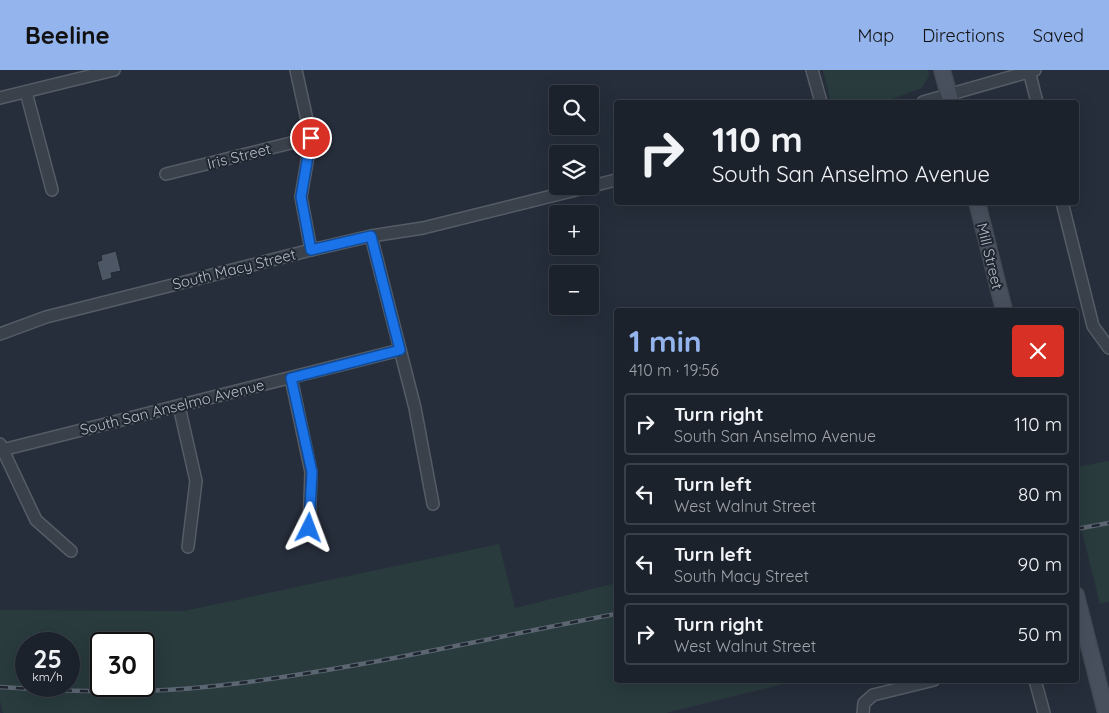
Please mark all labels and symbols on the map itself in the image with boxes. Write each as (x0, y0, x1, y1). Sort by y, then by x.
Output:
pin (290, 117, 332, 159)
street label: Iris Street (205, 139, 273, 173)
street label: Mill Street (973, 221, 1007, 291)
street label: South Macy Street (170, 244, 298, 294)
street label: South San Anselmo Avenue (78, 375, 266, 439)
position arrow (282, 501, 334, 553)
speed limit sign: 30 (90, 632, 155, 697)

